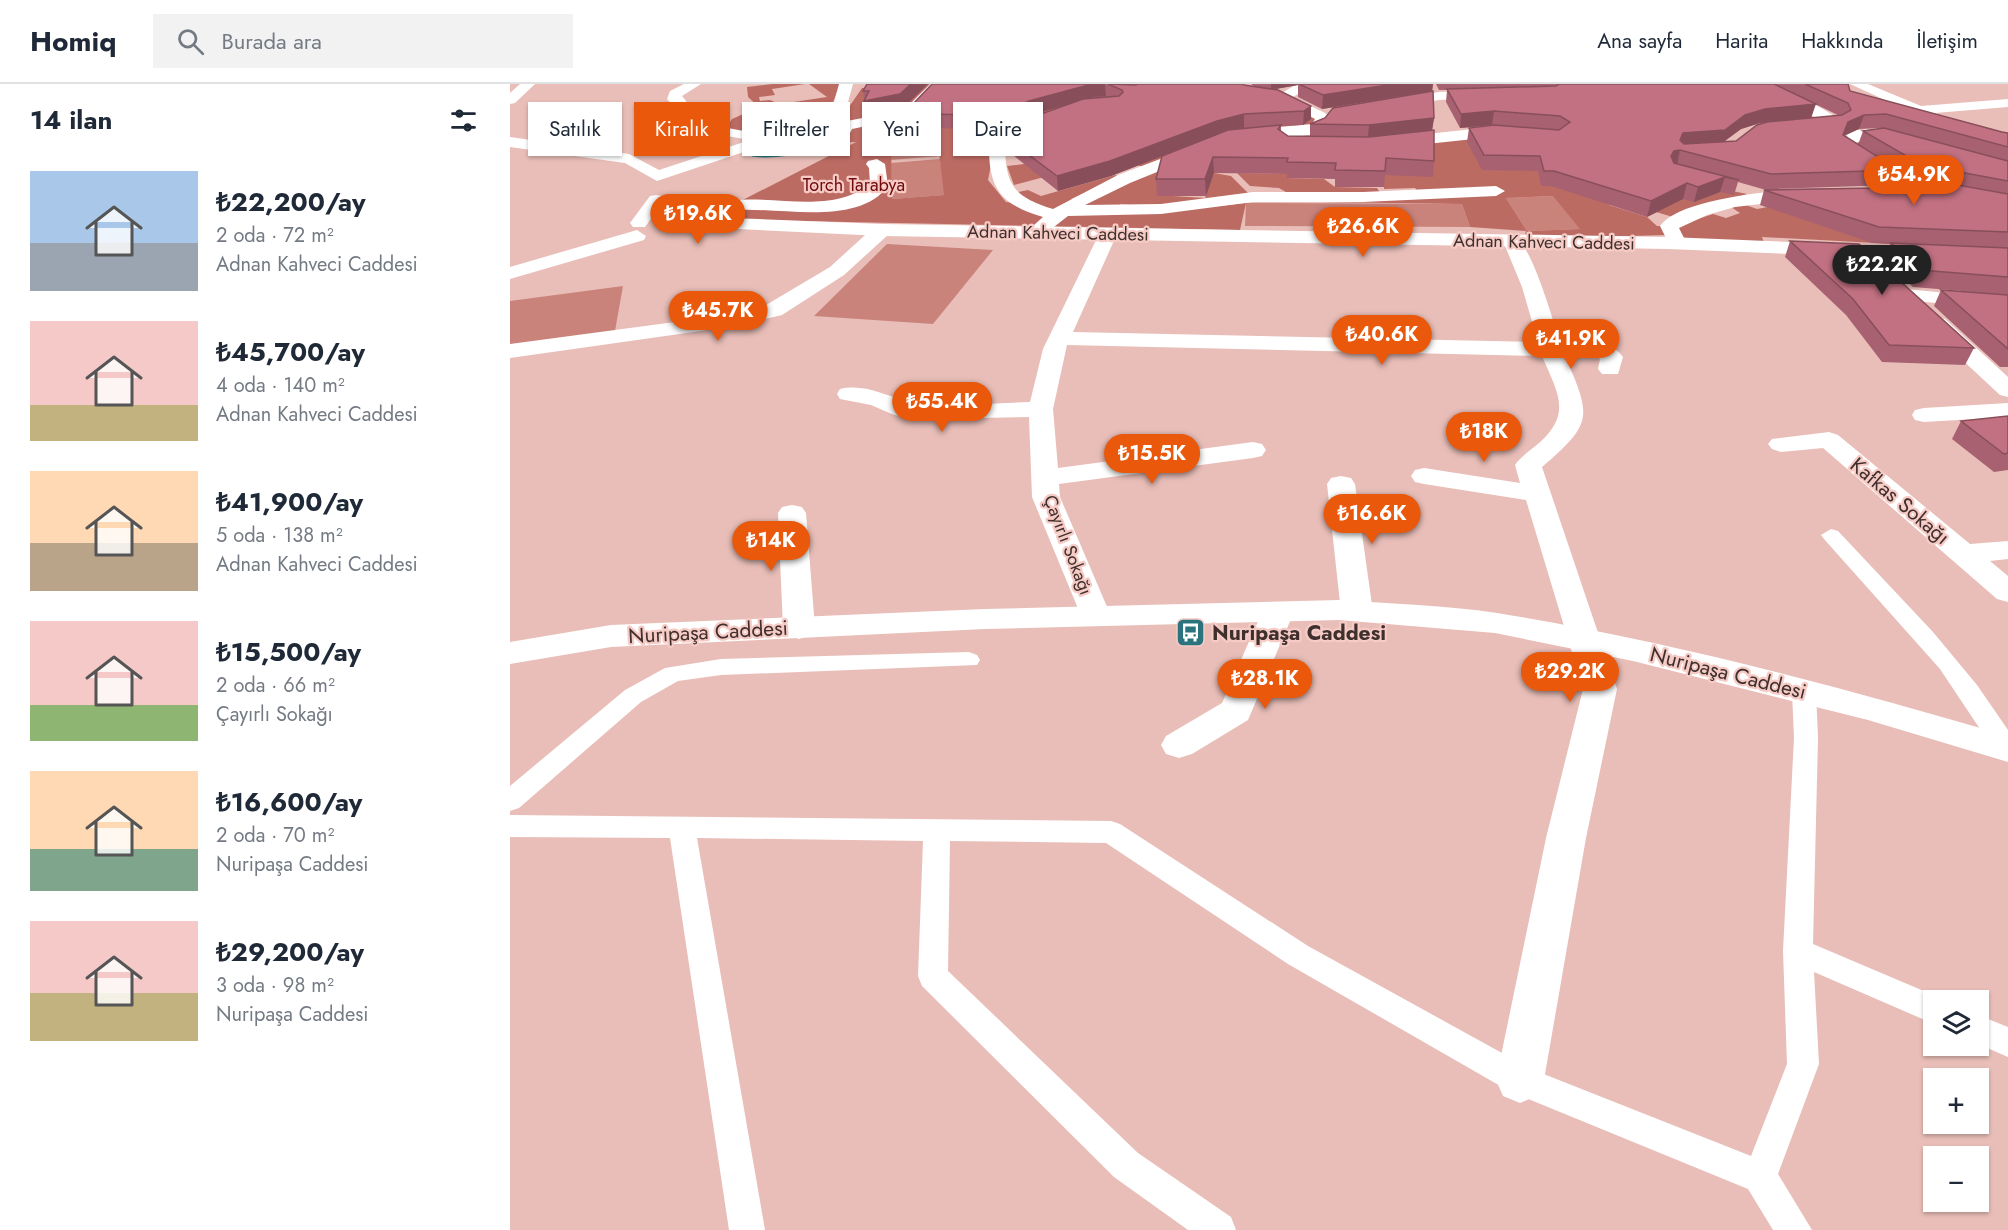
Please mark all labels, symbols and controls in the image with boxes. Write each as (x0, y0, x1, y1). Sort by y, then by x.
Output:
search box (153, 14, 573, 68)
text: Homiq (30, 21, 117, 62)
icon: search (174, 25, 207, 58)
text: Burada ara (222, 25, 322, 57)
text: Ana sayfa (1597, 26, 1682, 56)
text: Harita (1715, 26, 1768, 56)
text: Hakkında (1801, 26, 1883, 56)
text: İletişim (1916, 26, 1978, 56)
text: 14 ilan (30, 101, 112, 139)
chip: Satılık (528, 102, 622, 156)
chip: Kiralık (634, 102, 730, 156)
chip: Filtreler (742, 102, 850, 156)
chip: Yeni (862, 102, 941, 156)
chip: Daire (953, 102, 1043, 156)
icon: filters (447, 104, 480, 137)
pin: ₺54.9K (1865, 155, 1963, 206)
text: ₺54.9K (1878, 160, 1950, 189)
park label: Torch Tarabya (803, 172, 905, 198)
text: ₺22,200/ay (216, 183, 366, 221)
pin: ₺19.6K (649, 194, 747, 245)
icon: home (78, 195, 150, 267)
text: ₺19.6K (664, 199, 732, 228)
pin: ₺26.6K (1314, 207, 1412, 258)
text: ₺26.6K (1327, 212, 1399, 241)
street label: Adnan Kahveci Caddesi (967, 218, 1149, 248)
text: 2 oda · 72 m² (216, 221, 334, 250)
street label: Adnan Kahveci Caddesi (1453, 227, 1635, 257)
pin: ₺22.2K (1833, 245, 1931, 296)
text: Adnan Kahveci Caddesi (216, 250, 418, 279)
text: ₺22.2K (1846, 250, 1918, 279)
pin: ₺45.7K (669, 291, 767, 342)
text: ₺45.7K (683, 296, 753, 325)
pin: ₺40.6K (1333, 315, 1431, 366)
pin: ₺41.9K (1522, 319, 1620, 370)
text: ₺40.6K (1346, 320, 1418, 349)
text: ₺41.9K (1536, 324, 1606, 353)
text: ₺45,700/ay (216, 333, 365, 371)
icon: home (78, 345, 150, 417)
text: 4 oda · 140 m² (216, 371, 345, 400)
pin: ₺55.4K (893, 382, 991, 433)
text: ₺55.4K (906, 387, 978, 416)
text: Adnan Kahveci Caddesi (216, 400, 418, 429)
pin: ₺18K (1448, 412, 1520, 463)
text: ₺18K (1460, 417, 1508, 446)
pin: ₺15.5K (1103, 434, 1201, 485)
text: ₺15.5K (1118, 439, 1186, 468)
street label: Kafkas Sokağı (1844, 450, 1956, 552)
text: ₺41,900/ay (216, 483, 363, 521)
street label: Çayırlı Sokağı (1037, 491, 1099, 599)
pin: ₺16.6K (1323, 494, 1421, 545)
icon: home (78, 495, 150, 567)
text: ₺16.6K (1338, 499, 1406, 528)
text: 5 oda · 138 m² (216, 521, 343, 550)
pin: ₺14K (735, 521, 807, 572)
text: ₺14K (746, 526, 796, 555)
text: Adnan Kahveci Caddesi (216, 550, 418, 579)
street label: Nuripaşa Caddesi (627, 613, 789, 651)
bus stop icon: Nuripaşa Caddesi (1175, 617, 1207, 649)
place label: Nuripaşa Caddesi (1212, 618, 1386, 648)
text: ₺15,500/ay (216, 633, 361, 671)
street label: Nuripaşa Caddesi (1647, 639, 1809, 707)
icon: home (78, 645, 150, 717)
pin: ₺29.2K (1521, 652, 1619, 703)
text: ₺29.2K (1535, 657, 1605, 686)
pin: ₺28.1K (1216, 659, 1314, 710)
text: ₺28.1K (1231, 664, 1299, 693)
text: 2 oda · 66 m² (216, 671, 335, 700)
text: Çayırlı Sokağı (216, 700, 333, 729)
text: ₺16,600/ay (216, 783, 362, 821)
icon: home (78, 795, 150, 867)
text: 2 oda · 70 m² (216, 821, 334, 850)
text: Nuripaşa Caddesi (216, 850, 368, 879)
text: ₺29,200/ay (216, 933, 364, 971)
icon: home (78, 945, 150, 1017)
text: 3 oda · 98 m² (216, 971, 334, 1000)
map controls (1923, 990, 1989, 1212)
button: layers (1923, 990, 1989, 1056)
text: Nuripaşa Caddesi (216, 1000, 368, 1029)
button: + (1923, 1068, 1989, 1134)
button: − (1923, 1146, 1989, 1212)

